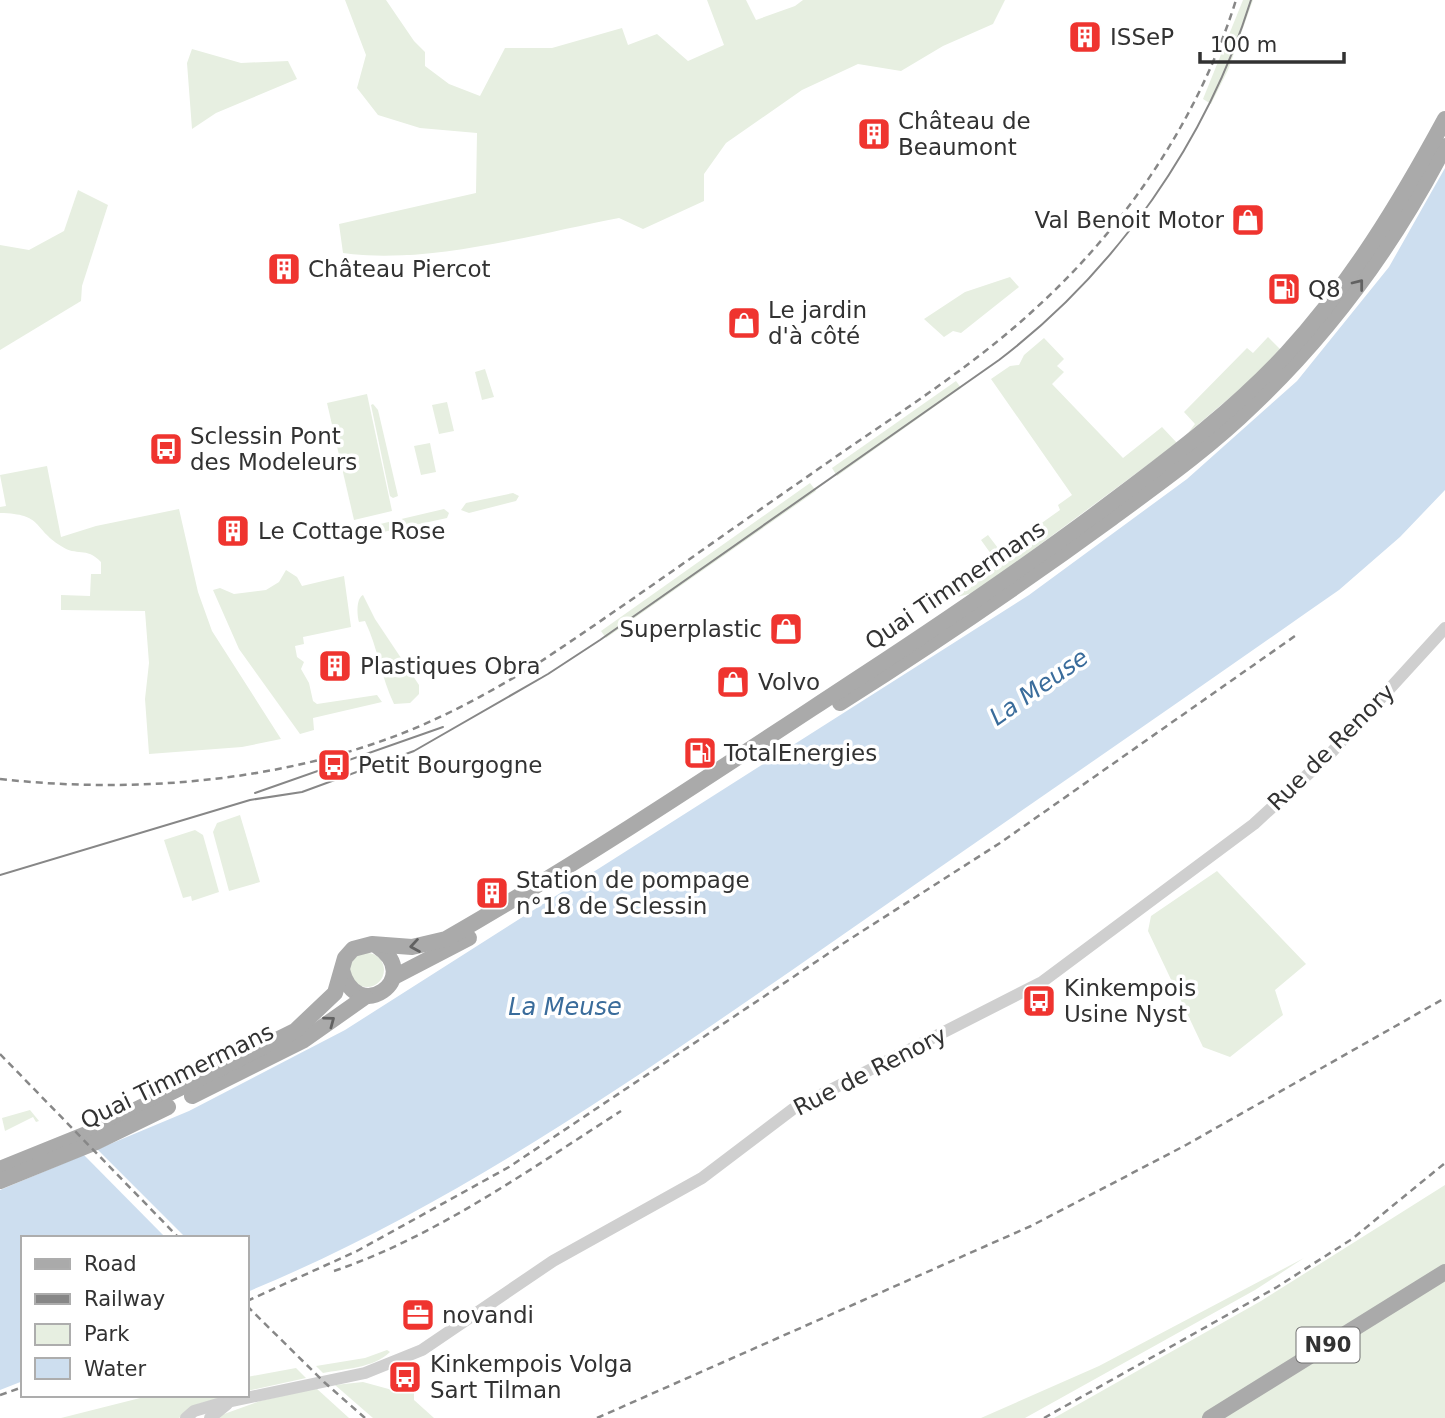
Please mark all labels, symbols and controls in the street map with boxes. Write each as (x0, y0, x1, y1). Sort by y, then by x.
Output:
building icon: ISSeP (1066, 18, 1104, 56)
scale bar (1200, 21, 1344, 65)
place label: ISSeP (1110, 24, 1174, 50)
text: 100 m (1210, 33, 1277, 57)
place label: Château de Beaumont (898, 108, 1031, 160)
building icon: Château de Beaumont (855, 115, 893, 153)
shop icon: Val Benoit Motor (1229, 201, 1267, 239)
place label: Val Benoit Motor (1034, 207, 1225, 233)
building icon: Château Piercot (265, 250, 303, 288)
place label: Château Piercot (308, 256, 490, 282)
fuel station icon: Q8 (1265, 270, 1303, 308)
place label: Q8 (1308, 276, 1341, 302)
one-way arrow (1351, 279, 1364, 292)
place label: Le jardin d'à côté (768, 297, 867, 349)
shop icon: Le jardin d'à côté (725, 304, 763, 342)
place label: Sclessin Pont des Modeleurs (190, 423, 357, 475)
bus stop icon: Sclessin Pont des Modeleurs (147, 430, 185, 468)
building icon: Le Cottage Rose (214, 512, 252, 550)
street label: Quai Timmermans (860, 515, 1050, 655)
place label: Le Cottage Rose (258, 518, 445, 544)
shop icon: Superplastic (767, 610, 805, 648)
place label: Superplastic (619, 616, 762, 642)
water label: La Meuse (984, 643, 1094, 731)
building icon: Plastiques Obra (316, 647, 354, 685)
place label: Plastiques Obra (360, 653, 541, 679)
shop icon: Volvo (714, 663, 752, 701)
place label: Volvo (758, 669, 820, 695)
street label: Rue de Renory (1262, 678, 1400, 816)
fuel station icon: TotalEnergies (681, 734, 719, 772)
place label: TotalEnergies (723, 740, 877, 766)
bus stop icon: Petit Bourgogne (315, 746, 353, 784)
place label: Petit Bourgogne (358, 752, 542, 778)
place label: Station de pompage n°18 de Sclessin (516, 867, 750, 919)
building icon: Station de pompage n°18 de Sclessin (473, 874, 511, 912)
one-way arrow (409, 938, 421, 953)
place label: Kinkempois Usine Nyst (1064, 975, 1196, 1027)
bus stop icon: Kinkempois Usine Nyst (1020, 982, 1058, 1020)
water label: La Meuse (508, 993, 622, 1021)
one-way arrow (323, 1017, 335, 1029)
street label: Quai Timmermans (76, 1018, 278, 1134)
street label: Rue de Renory (789, 1021, 951, 1121)
legend (21, 1236, 248, 1397)
text: Road (84, 1252, 137, 1276)
text: Railway (84, 1287, 165, 1311)
office icon: novandi (399, 1296, 437, 1334)
place label: novandi (442, 1302, 534, 1328)
text: Park (84, 1322, 130, 1346)
road number: N90 (1296, 1328, 1360, 1362)
place label: Kinkempois Volga Sart Tilman (430, 1351, 633, 1403)
text: Water (84, 1357, 146, 1381)
bus stop icon: Kinkempois Volga Sart Tilman (386, 1358, 424, 1396)

